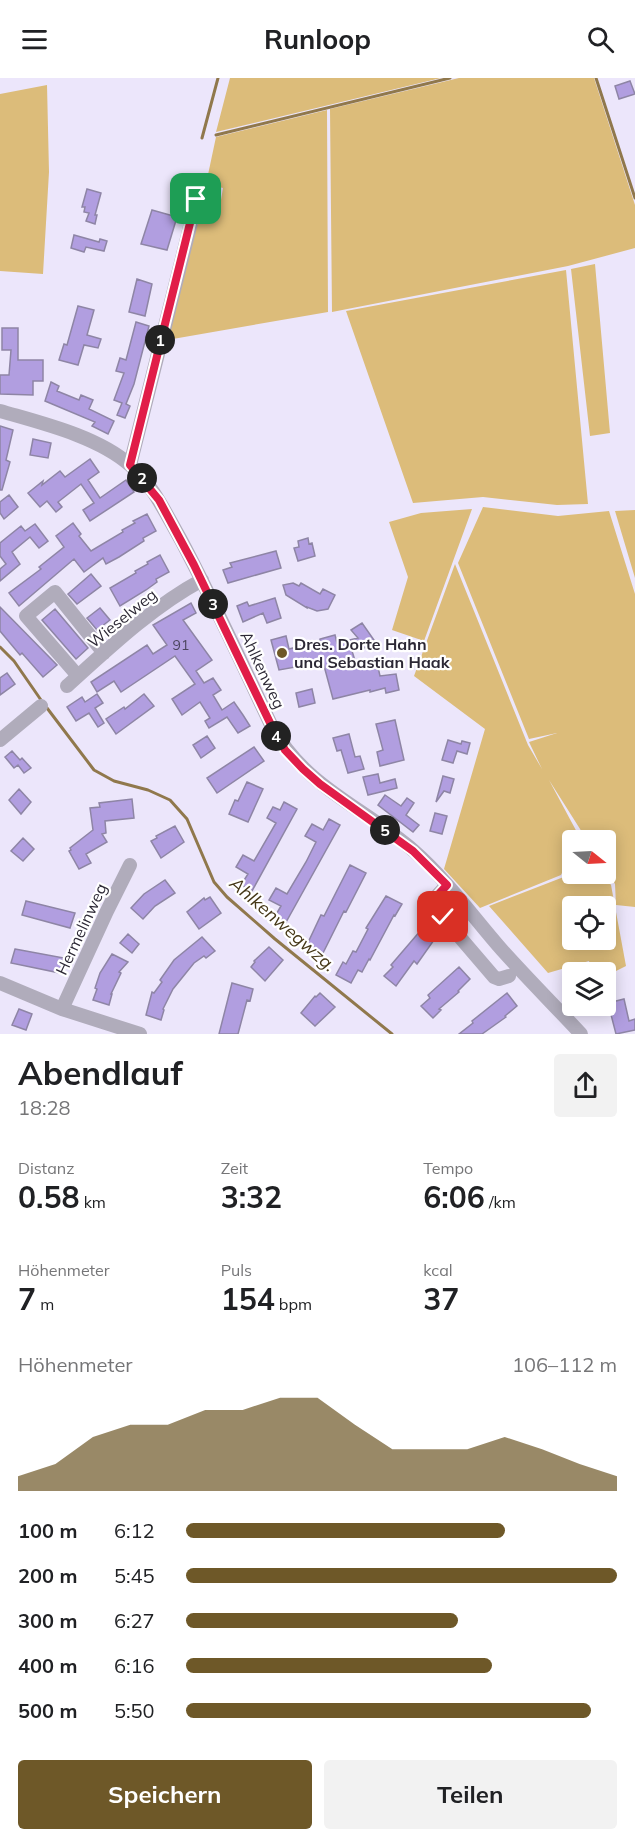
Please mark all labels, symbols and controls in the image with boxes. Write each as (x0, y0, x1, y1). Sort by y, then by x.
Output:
text: Runloop (264, 22, 371, 56)
icon: menu (18, 23, 51, 56)
icon: search (584, 23, 617, 56)
pin (170, 173, 221, 224)
icon: arrive (179, 182, 212, 215)
pin: 1 (145, 325, 175, 355)
text: 1 (155, 330, 165, 350)
pin: 2 (127, 463, 157, 493)
text: 2 (137, 468, 147, 488)
street label: Wieselweg (83, 584, 161, 652)
pin: 3 (198, 589, 228, 619)
text: 3 (208, 594, 218, 614)
street label: Ahlkenweg (236, 628, 290, 712)
place label: Dres. Dorte Hahn und Sebastian Haak (294, 634, 451, 672)
house number: 91 (173, 636, 189, 654)
marker: Dres. Dorte Hahn und Sebastian Haak (275, 646, 289, 660)
pin: 4 (261, 721, 291, 751)
text: 4 (271, 726, 281, 746)
pin: 5 (370, 815, 400, 845)
text: 5 (380, 820, 390, 840)
north arrow (562, 830, 616, 884)
map controls (562, 830, 616, 1016)
water label: Ahlkenwegwzg. (224, 871, 341, 976)
street label: Hermelinweg (51, 880, 111, 978)
pin (417, 891, 468, 942)
button: locate (562, 896, 616, 950)
icon: check (426, 900, 459, 933)
button: layers (562, 962, 616, 1016)
text: Abendlauf (18, 1052, 183, 1093)
button: share (554, 1054, 617, 1117)
text: 18:28 (18, 1095, 71, 1120)
text: Distanz (18, 1158, 75, 1178)
text: Zeit (221, 1158, 248, 1178)
text: Tempo (423, 1158, 473, 1178)
text: 0.58 (18, 1178, 79, 1216)
text: 3:32 (221, 1178, 282, 1216)
text: 6:06 (423, 1178, 485, 1216)
text: km (79, 1192, 106, 1212)
text: /km (485, 1192, 516, 1212)
text: Höhenmeter (18, 1260, 110, 1280)
text: Puls (221, 1260, 252, 1280)
text: kcal (423, 1260, 453, 1280)
text: 7 (18, 1280, 36, 1318)
text: 154 (221, 1280, 275, 1318)
text: 37 (423, 1280, 459, 1318)
text: m (36, 1294, 54, 1314)
text: bpm (275, 1294, 312, 1314)
text: Höhenmeter (18, 1352, 133, 1377)
text: 106–112 m (512, 1352, 617, 1377)
text: 100 m (18, 1518, 77, 1543)
text: 6:12 (114, 1518, 155, 1543)
text: 200 m (18, 1563, 77, 1588)
text: 5:45 (114, 1563, 155, 1588)
text: 300 m (18, 1608, 77, 1633)
text: 6:27 (114, 1608, 155, 1633)
text: 400 m (18, 1653, 77, 1678)
text: 6:16 (114, 1653, 155, 1678)
text: 500 m (18, 1698, 77, 1723)
text: 5:50 (114, 1698, 155, 1723)
button: Speichern (18, 1760, 312, 1829)
button: Teilen (324, 1760, 617, 1829)

